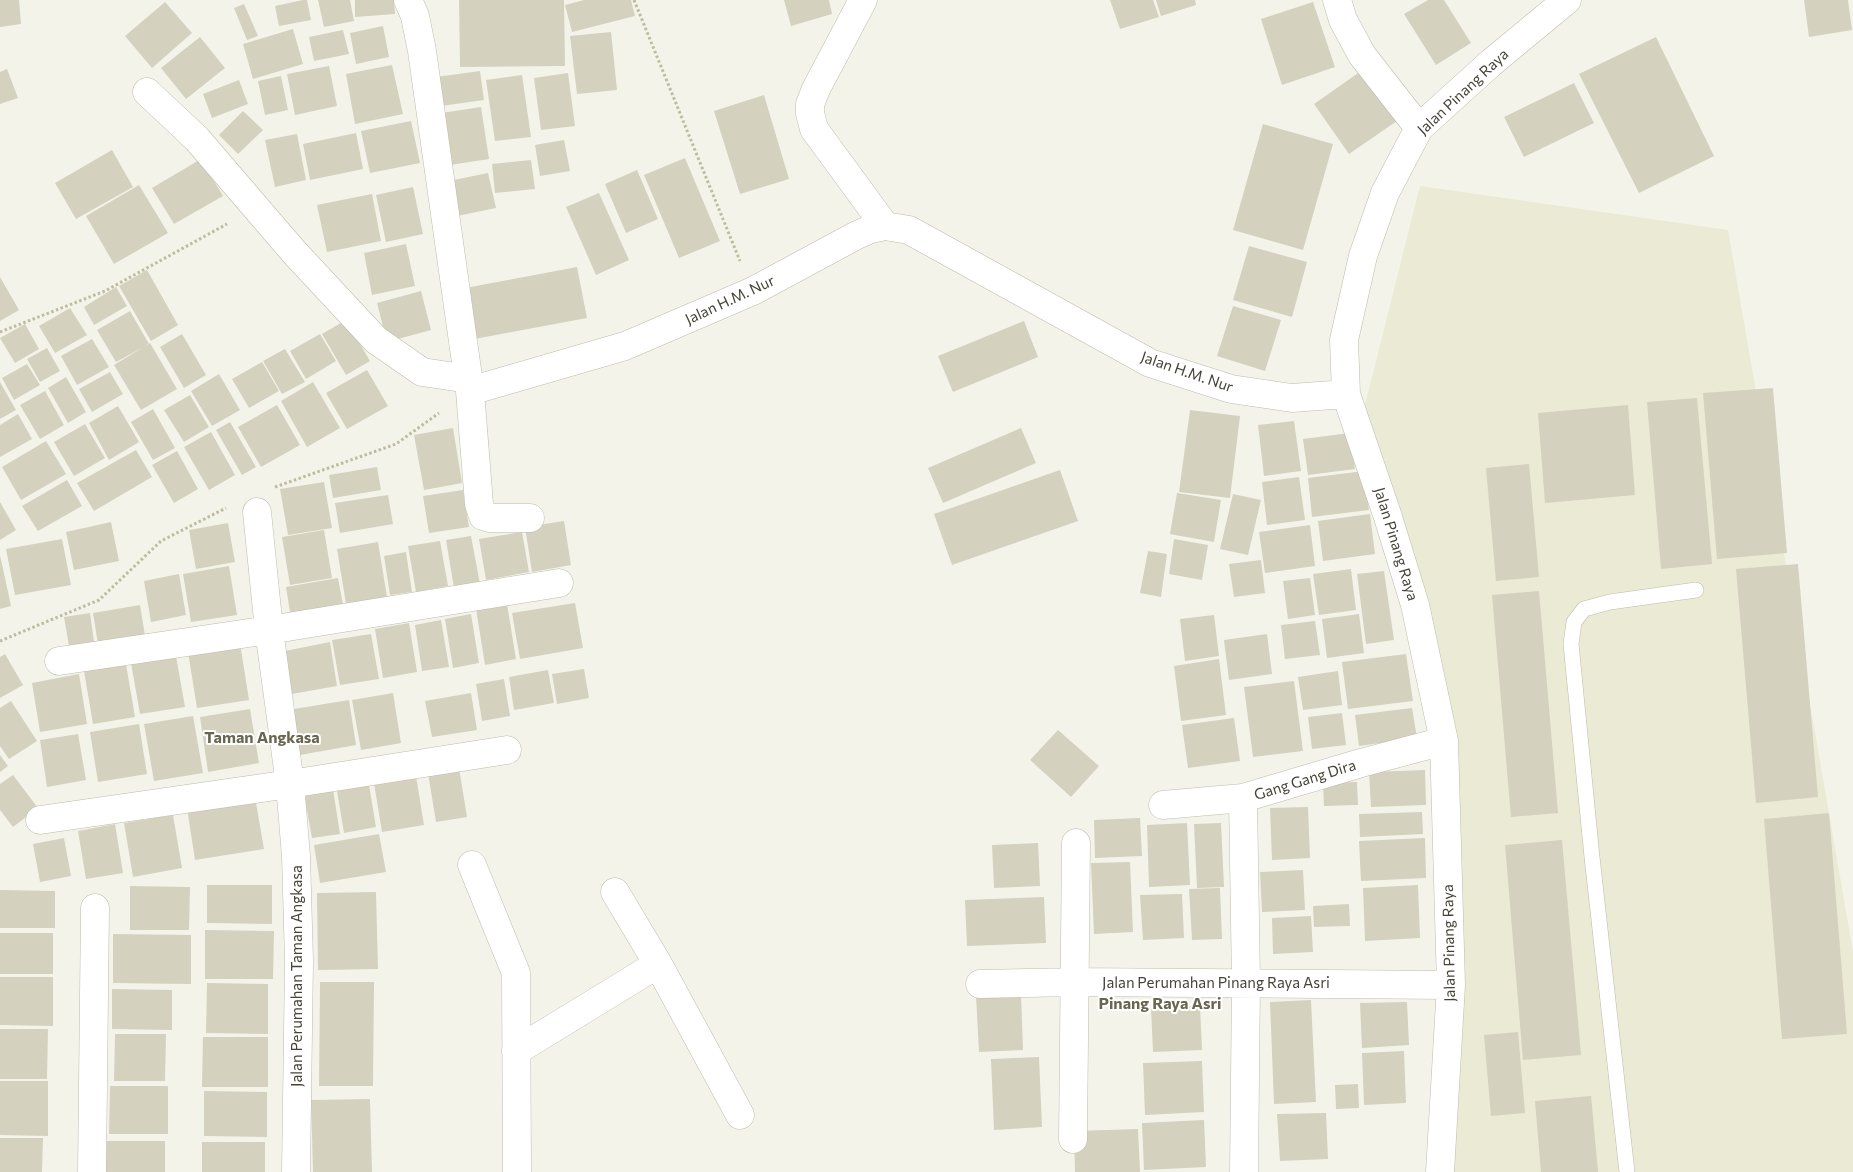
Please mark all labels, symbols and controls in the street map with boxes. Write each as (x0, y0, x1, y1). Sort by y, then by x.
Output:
street label: Jalan Pinang Raya (1414, 45, 1512, 139)
street label: Jalan H.M. Nur (682, 271, 778, 329)
street label: Jalan H.M. Nur (1138, 348, 1236, 396)
street label: Jalan Pinang Raya (1370, 485, 1422, 603)
district label: Taman Angkasa (204, 728, 320, 748)
street label: Gang Gang Dira (1252, 756, 1358, 804)
street label: Jalan Perumahan Taman Angkasa (288, 865, 306, 1087)
street label: Jalan Pinang Raya (1439, 884, 1459, 1002)
street label: Jalan Perumahan Pinang Raya Asri (1102, 974, 1330, 992)
district label: Pinang Raya Asri (1099, 994, 1221, 1014)

